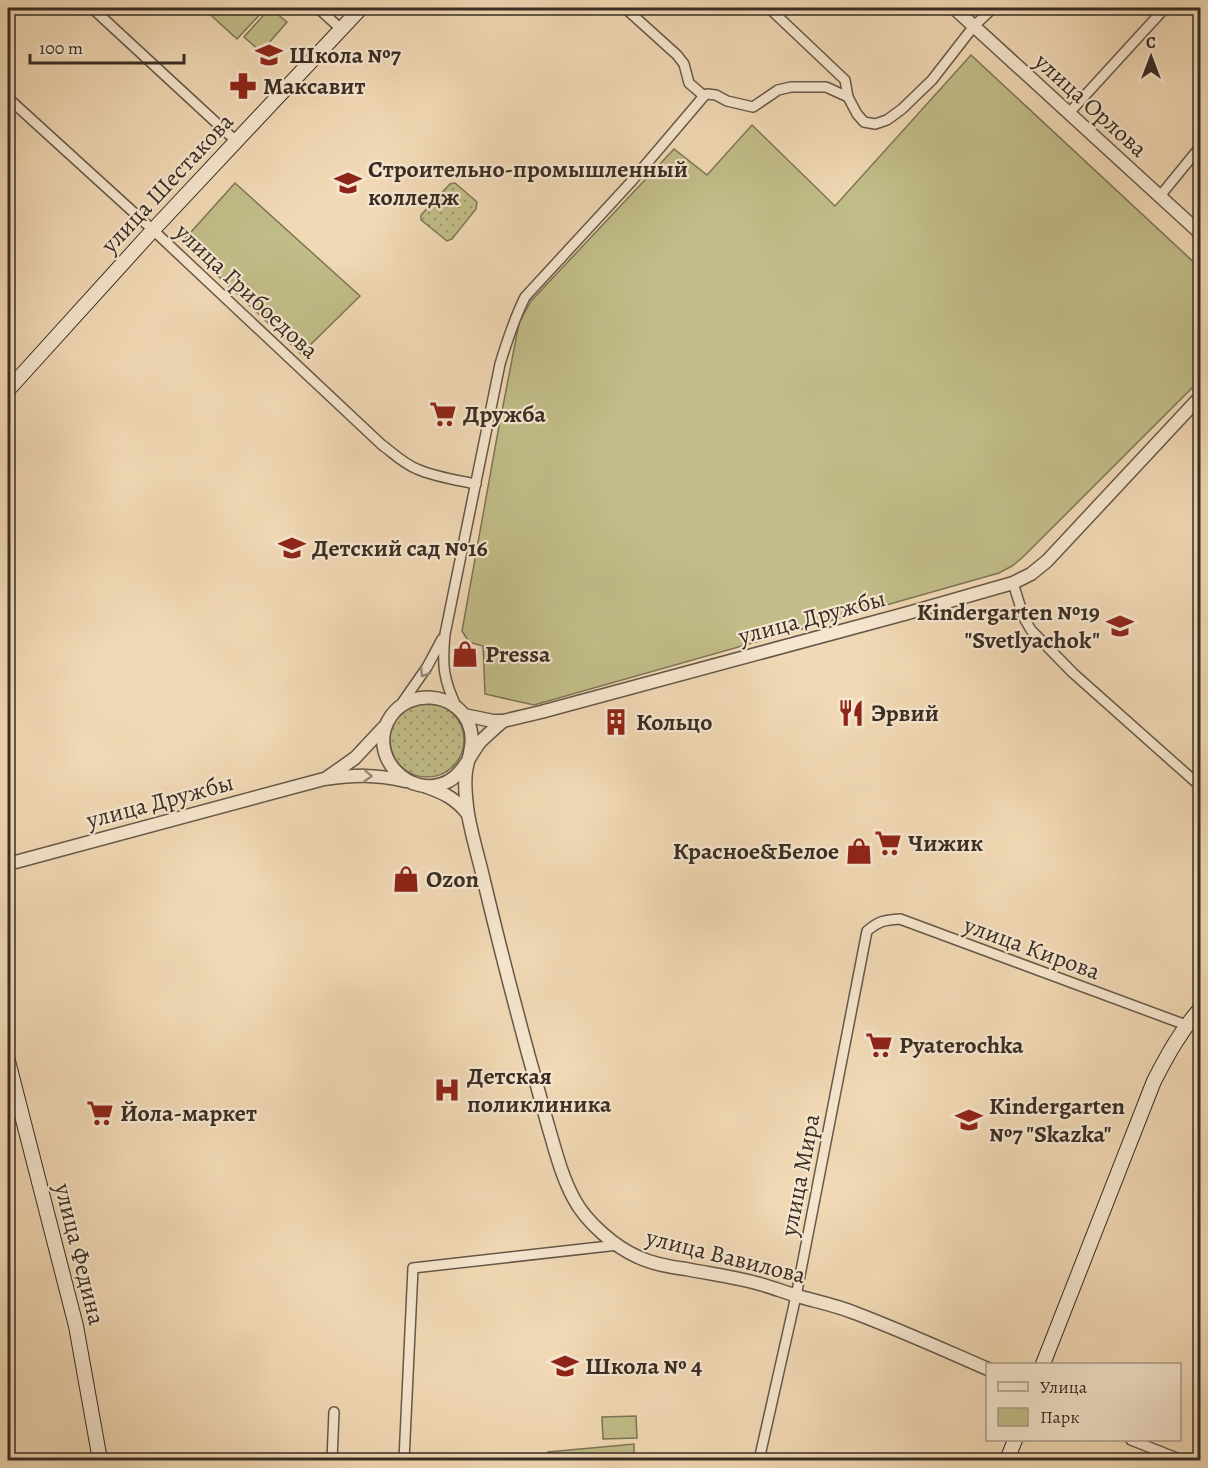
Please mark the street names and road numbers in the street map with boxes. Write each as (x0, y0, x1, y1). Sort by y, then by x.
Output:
street label: улица Орлова (1027, 45, 1154, 164)
street label: улица Шестакова (93, 106, 240, 261)
street label: улица Грибоедова (167, 215, 326, 366)
street label: улица Дружбы (734, 582, 889, 652)
street label: улица Дружбы (82, 766, 237, 836)
street label: улица Кирова (959, 908, 1104, 987)
street label: улица Мира (772, 1111, 828, 1240)
street label: улица Федина (47, 1179, 113, 1328)
street label: улица Вавилова (642, 1220, 809, 1291)

